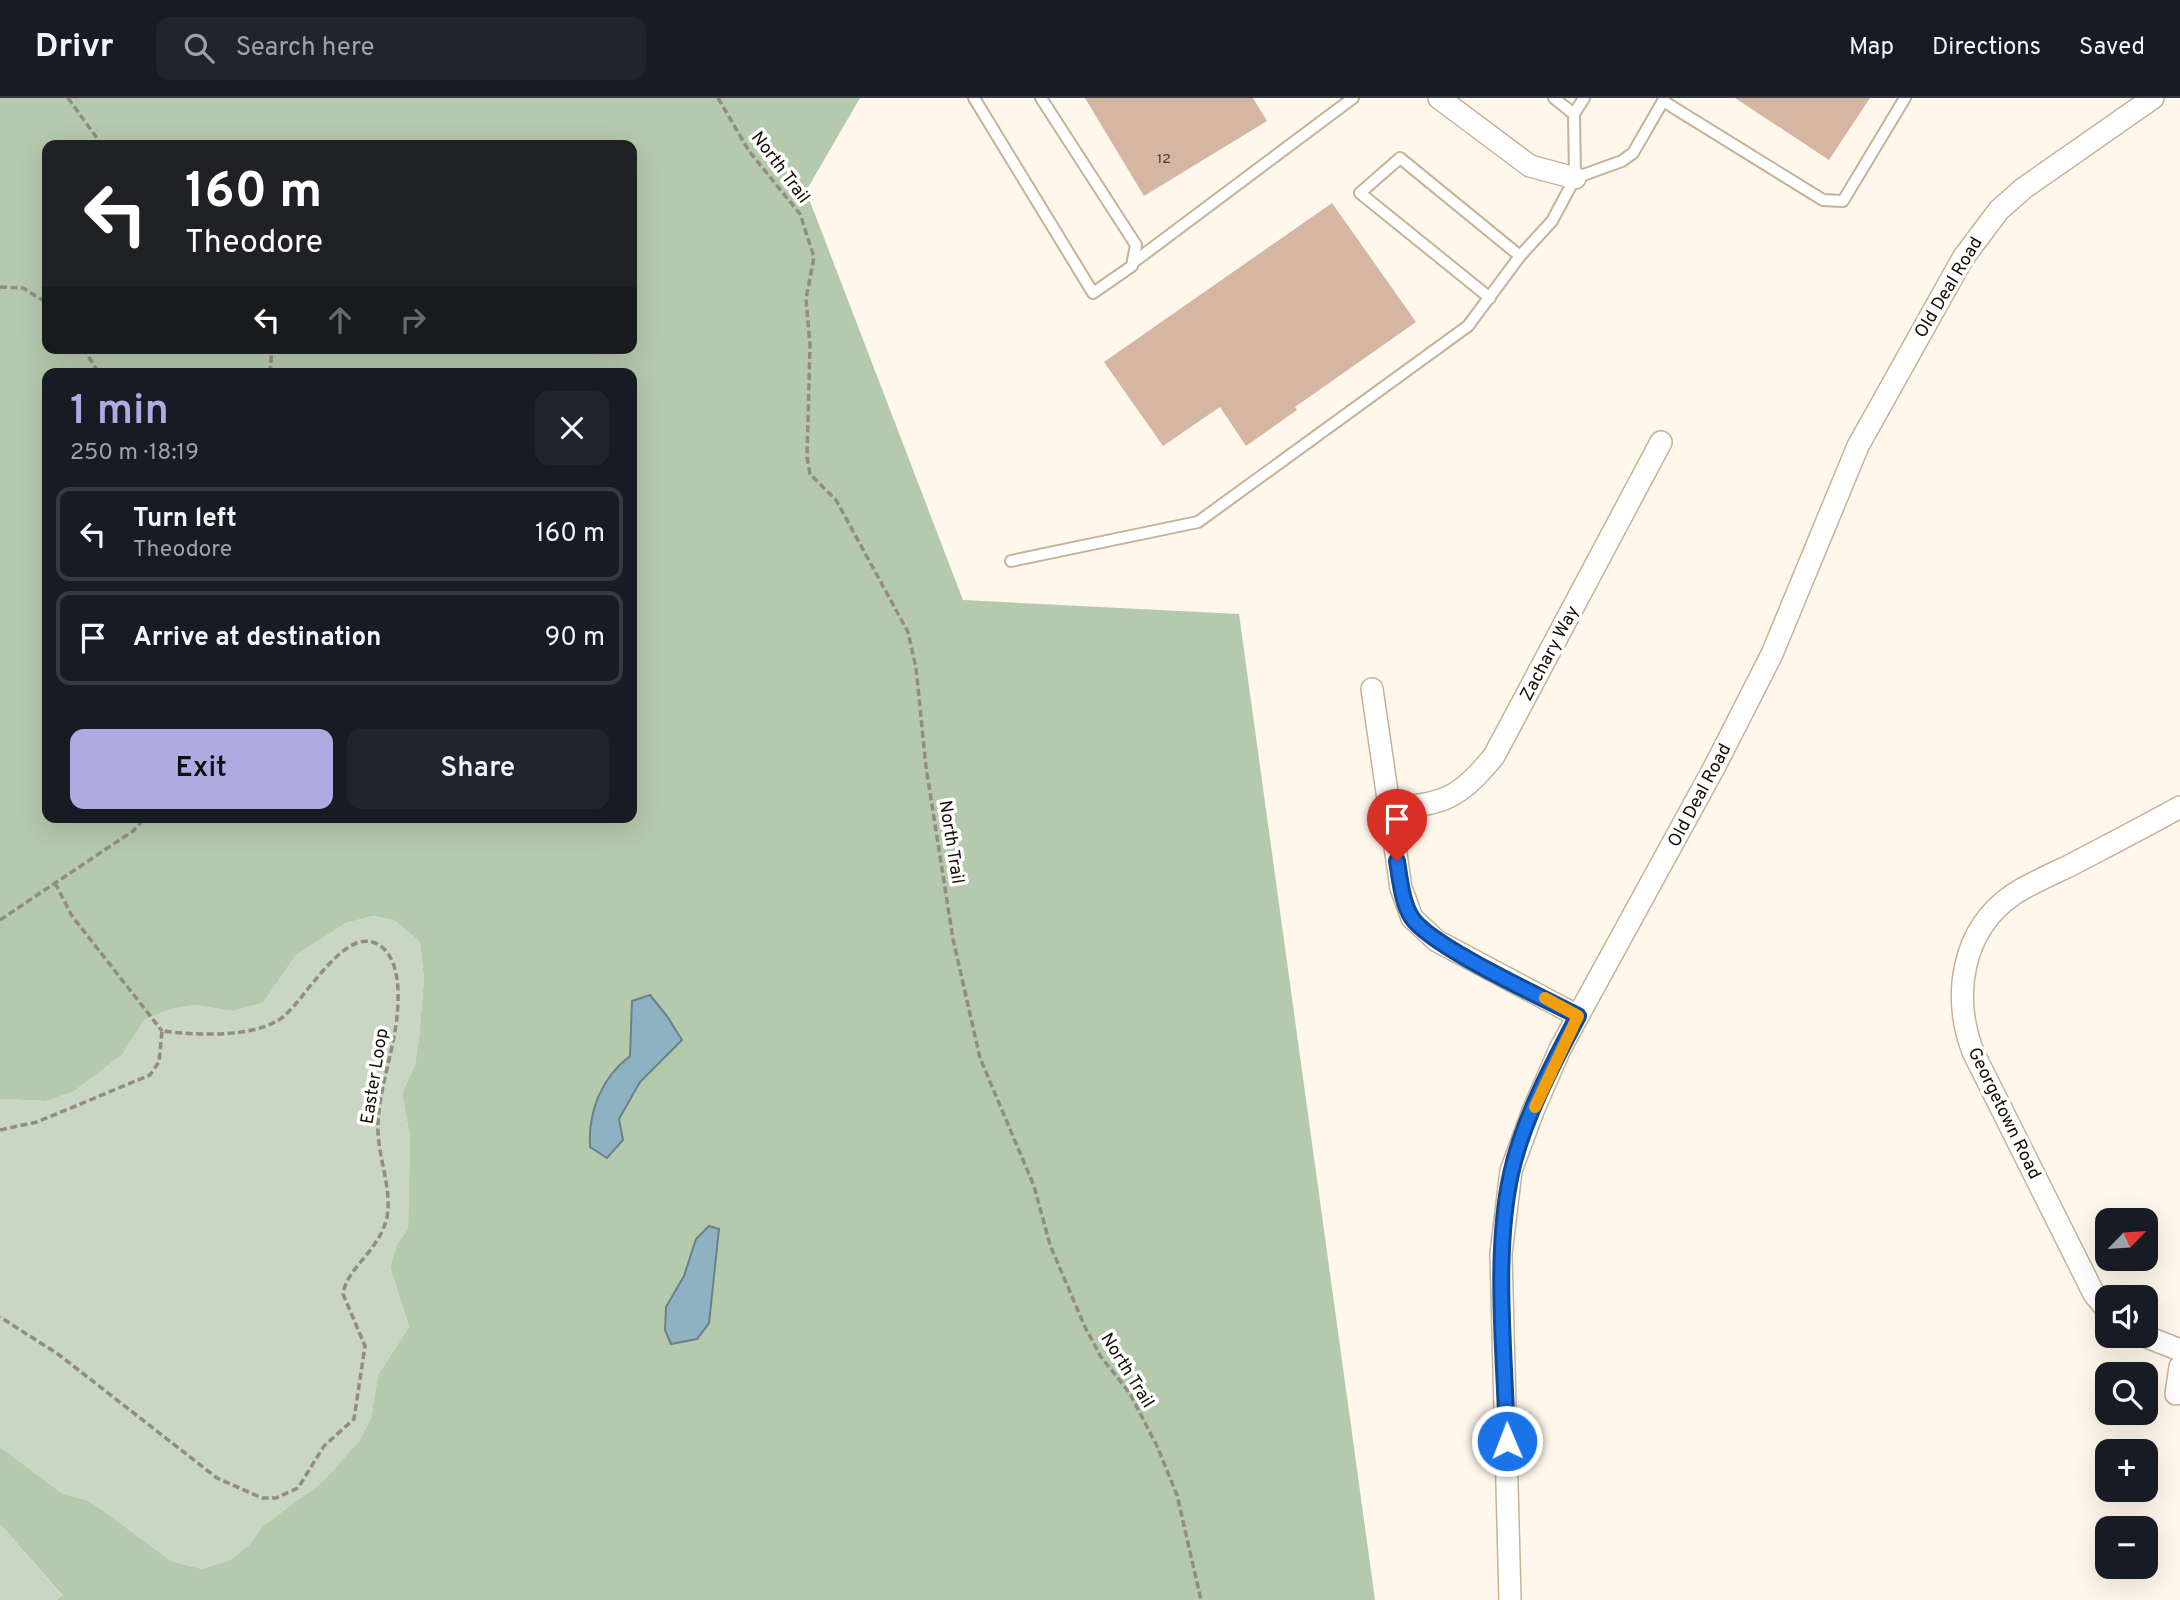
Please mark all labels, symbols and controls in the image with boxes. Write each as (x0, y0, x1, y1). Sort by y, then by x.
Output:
search box (156, 17, 646, 80)
text: Drivr (35, 27, 114, 69)
icon: search (180, 29, 218, 67)
text: Search here (236, 32, 375, 65)
text: Map (1849, 33, 1894, 63)
text: Directions (1932, 33, 2041, 63)
text: Saved (2079, 33, 2145, 63)
street label: North Trail (745, 127, 814, 209)
house number: 12 (1157, 151, 1171, 168)
text: 160 m (185, 163, 322, 225)
icon: left (70, 168, 161, 259)
text: Theodore (185, 224, 323, 264)
street label: Old Deal Road (1910, 233, 1988, 343)
icon: left (248, 301, 286, 339)
icon: ahead (321, 301, 359, 339)
icon: right (394, 301, 432, 339)
text: 1 min (70, 386, 169, 439)
button: close (535, 391, 609, 465)
text: 250 m · 18:19 (70, 439, 199, 468)
text: Turn left (133, 503, 237, 536)
icon: left (74, 515, 112, 553)
text: 160 m (535, 518, 605, 551)
text: Theodore (133, 536, 232, 565)
street label: Zachary Way (1516, 602, 1585, 705)
icon: arrive (74, 619, 112, 657)
text: Arrive at destination (133, 622, 381, 655)
text: 90 m (545, 622, 605, 655)
button: Exit (70, 729, 333, 809)
button: Share (347, 729, 609, 809)
street label: Old Deal Road (1663, 740, 1737, 851)
pin (1367, 789, 1427, 861)
street label: North Trail (933, 799, 968, 886)
icon: arrive (1378, 800, 1416, 838)
street label: Easter Loop (357, 1027, 394, 1126)
street label: Georgetown Road (1962, 1044, 2046, 1183)
north arrow (2095, 1208, 2158, 1270)
map controls (2095, 1208, 2158, 1579)
button: sound (2095, 1285, 2158, 1348)
street label: North Trail (1095, 1329, 1159, 1413)
button: search (2095, 1362, 2158, 1425)
position arrow (1470, 1404, 1544, 1478)
button: + (2095, 1439, 2158, 1502)
button: − (2095, 1516, 2158, 1579)

